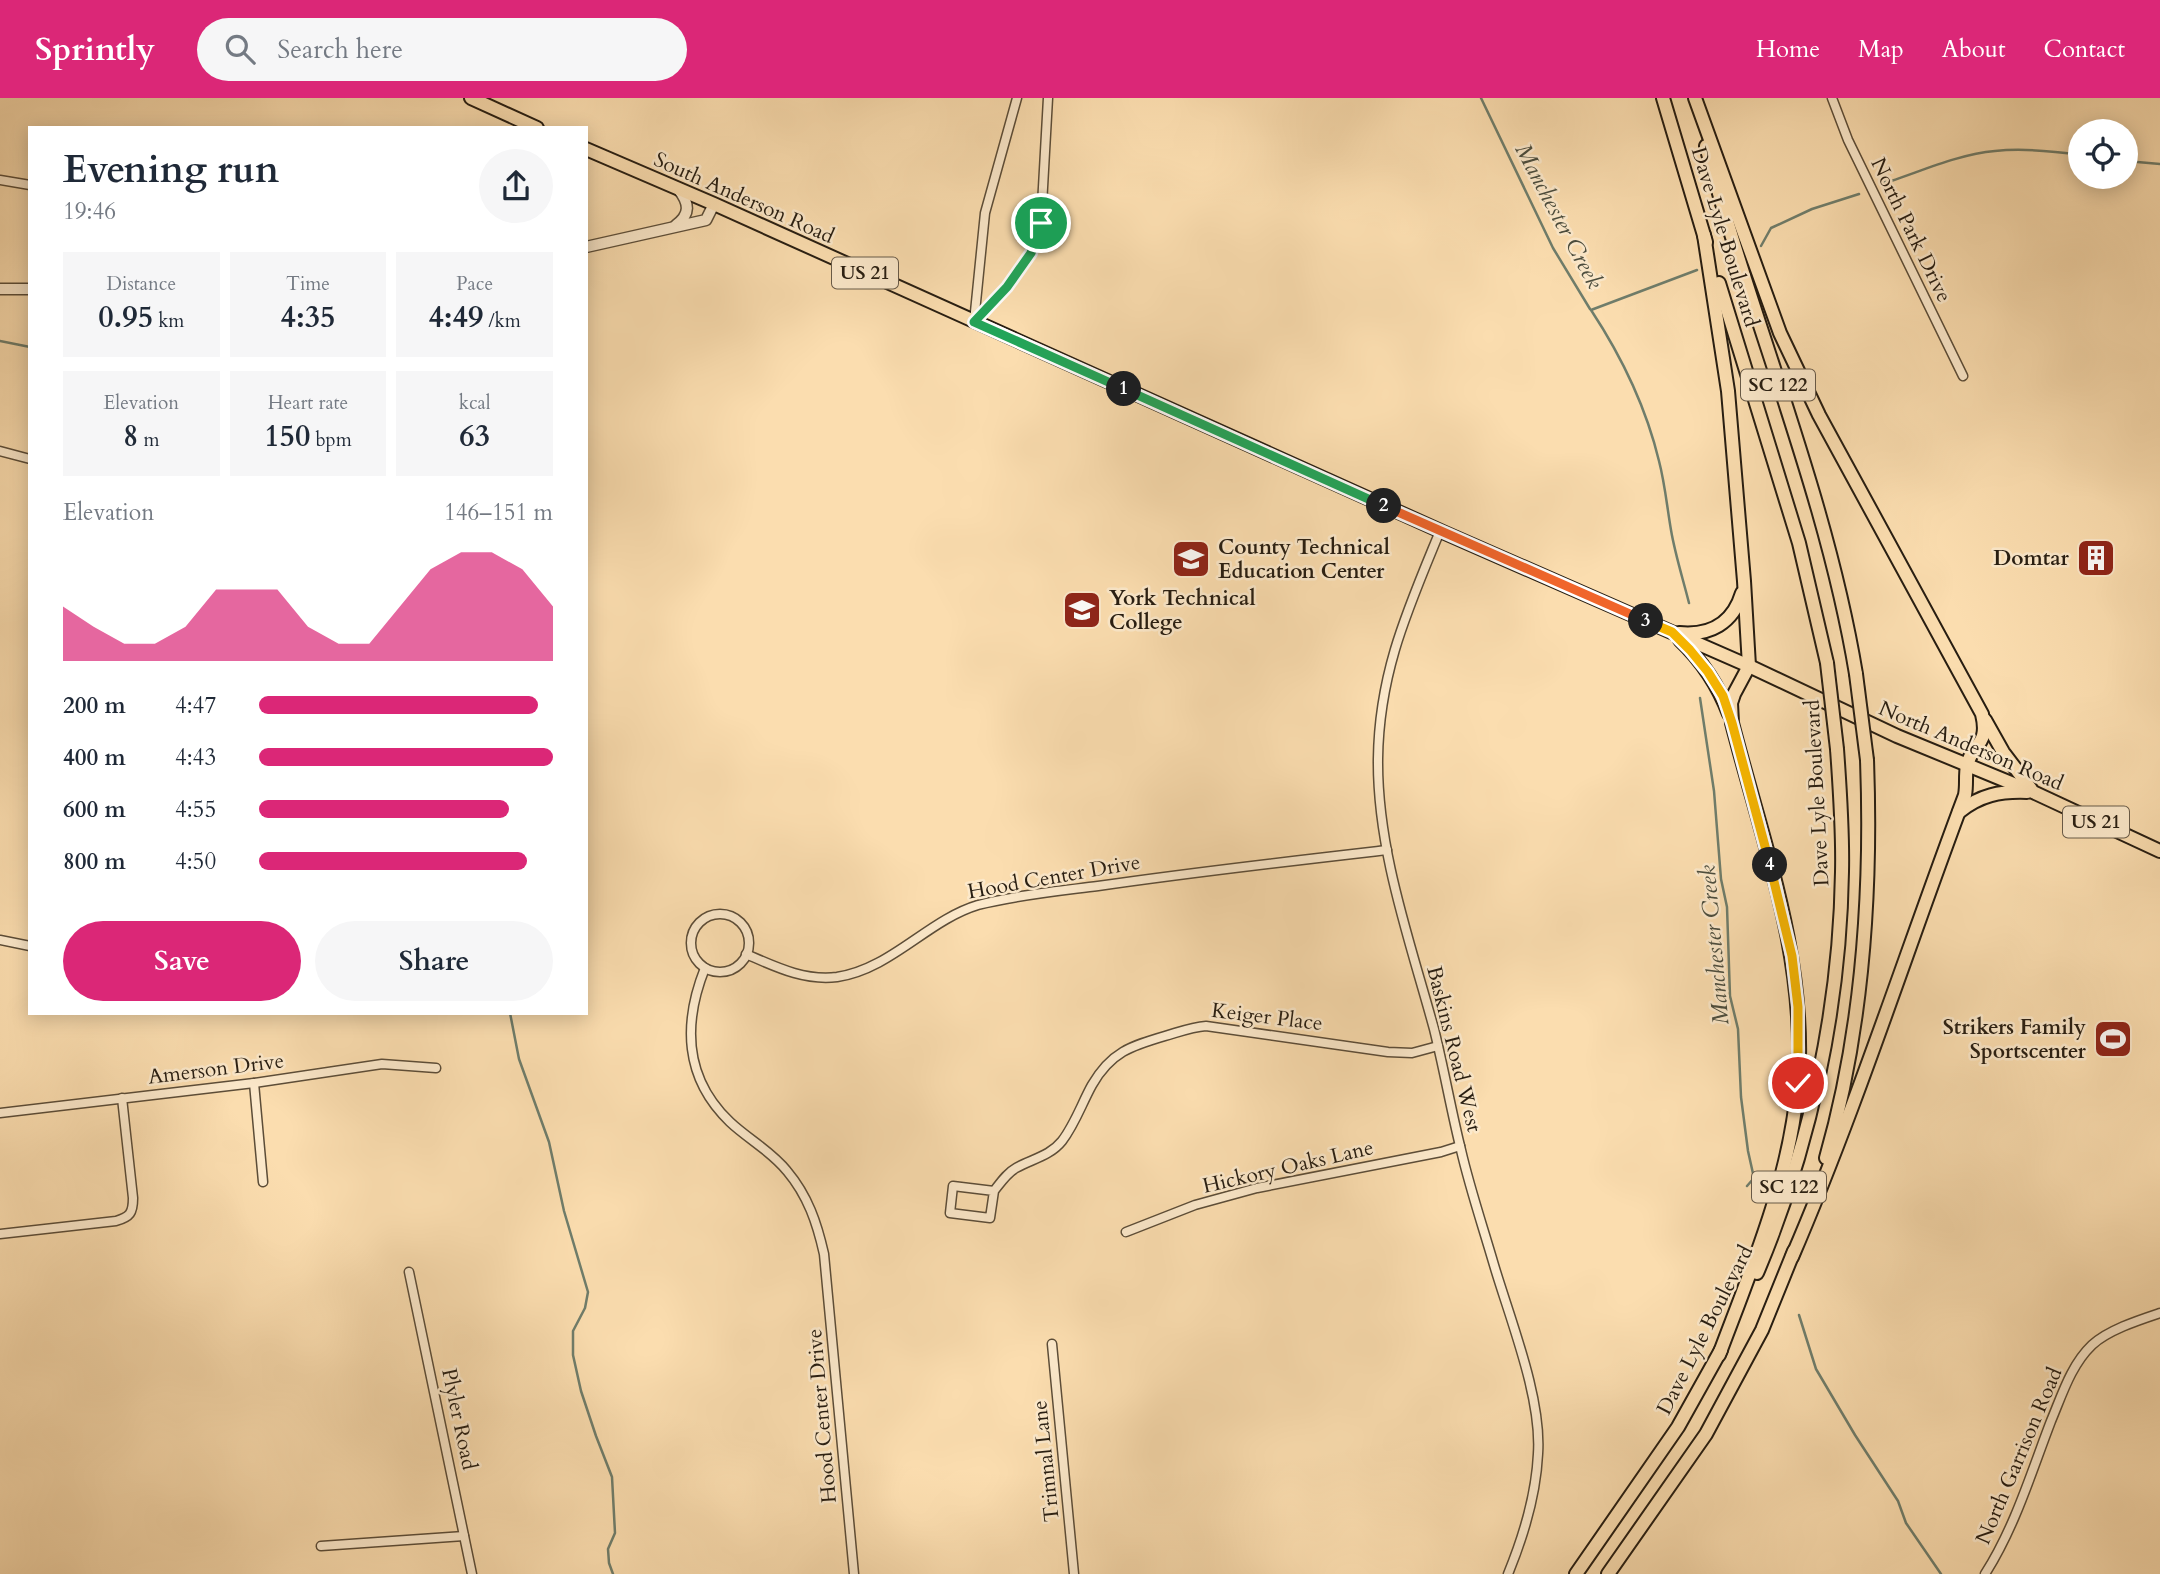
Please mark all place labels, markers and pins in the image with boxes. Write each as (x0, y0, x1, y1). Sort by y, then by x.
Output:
pin (1011, 193, 1071, 253)
pin: 1 (1106, 372, 1142, 406)
pin: 2 (1366, 488, 1402, 524)
place label: County Technical Education Center (1218, 533, 1390, 586)
building icon: Domtar (2075, 537, 2117, 579)
school or university icon: County Technical Education Center (1170, 538, 1212, 580)
place label: Domtar (1993, 544, 2070, 573)
place label: York Technical College (1109, 584, 1256, 637)
school or university icon: York Technical College (1061, 589, 1103, 631)
pin: 3 (1628, 603, 1664, 638)
pin: 4 (1752, 848, 1788, 882)
place label: Strikers Family Sportscenter (1943, 1013, 2087, 1066)
sports icon: Strikers Family Sportscenter (2092, 1018, 2134, 1060)
pin (1768, 1053, 1828, 1113)

